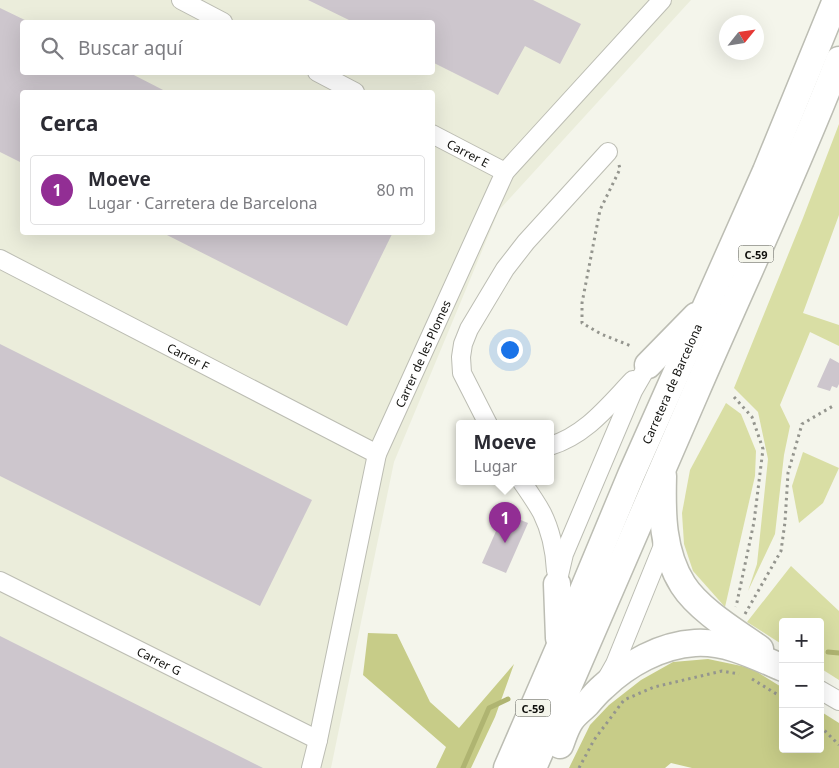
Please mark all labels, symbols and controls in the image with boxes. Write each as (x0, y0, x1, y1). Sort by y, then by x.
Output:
north arrow (719, 15, 764, 60)
search box (20, 20, 435, 75)
icon: search (38, 34, 66, 62)
text: Buscar aquí (78, 35, 183, 61)
text: Cerca (40, 109, 98, 137)
street label: Carrer E (444, 135, 493, 171)
text: Moeve (88, 166, 151, 192)
text: 1 (52, 179, 62, 201)
text: 80 m (377, 179, 414, 201)
text: Lugar · Carretera de Barcelona (88, 192, 318, 214)
road number: C-59 (738, 245, 774, 262)
street label: Carrer de les Plomes (391, 297, 454, 410)
street label: Carretera de Barcelona (637, 321, 706, 447)
your location (497, 337, 523, 363)
street label: Carrer F (164, 338, 212, 374)
popup (456, 420, 554, 485)
text: Moeve (474, 429, 536, 455)
text: Lugar (474, 455, 517, 477)
pin: 1 (489, 502, 521, 543)
map controls (779, 618, 824, 753)
button: + (779, 618, 824, 663)
street label: Carrer G (134, 642, 184, 679)
button: − (779, 663, 824, 708)
road number: C-59 (516, 700, 550, 716)
button: layers (779, 708, 824, 753)

